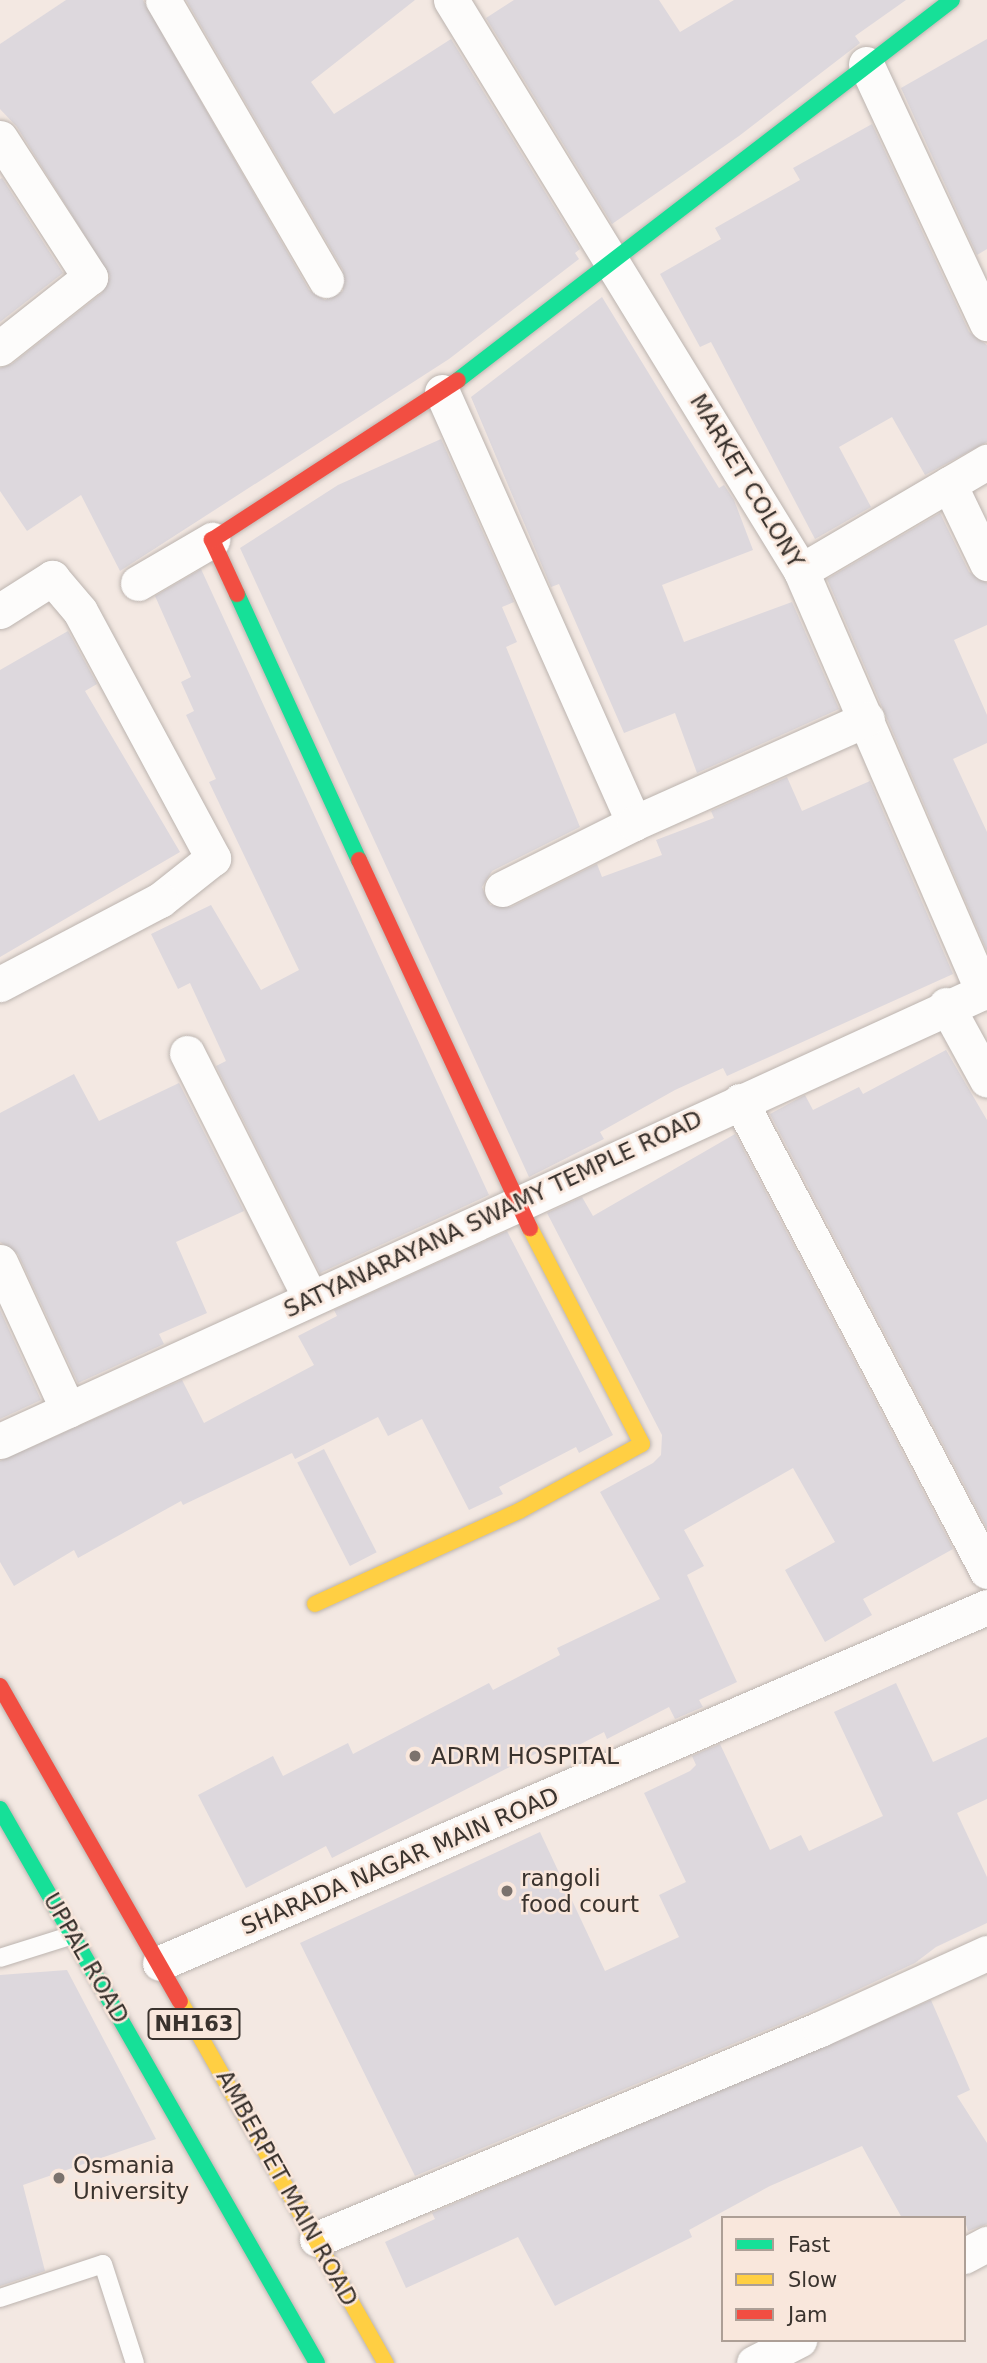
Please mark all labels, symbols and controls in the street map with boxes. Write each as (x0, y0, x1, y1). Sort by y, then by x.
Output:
street label: MARKET COLONY (684, 389, 810, 573)
street label: SATYANARAYANA SWAMY TEMPLE ROAD (279, 1105, 707, 1323)
place label: ADRM HOSPITAL (431, 1742, 619, 1770)
marker: ADRM HOSPITAL (405, 1746, 425, 1766)
street label: SHARADA NAGAR MAIN ROAD (237, 1781, 563, 1941)
place label: rangoli food court (521, 1864, 639, 1918)
marker: rangoli food court (499, 1883, 515, 1899)
street label: UPPAL ROAD (38, 1888, 134, 2028)
road number: NH163 (147, 2007, 241, 2042)
street label: AMBERPET MAIN ROAD (211, 2065, 363, 2311)
place label: Osmania University (73, 2151, 189, 2205)
marker: Osmania University (51, 2170, 67, 2186)
legend (721, 2216, 966, 2342)
text: Fast (788, 2233, 830, 2257)
text: Slow (788, 2268, 837, 2292)
text: Jam (788, 2303, 828, 2327)

